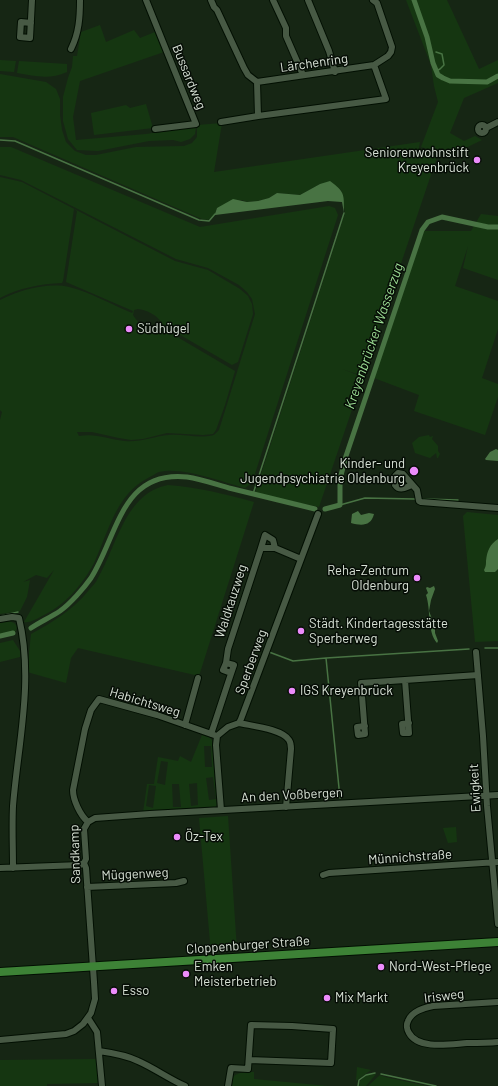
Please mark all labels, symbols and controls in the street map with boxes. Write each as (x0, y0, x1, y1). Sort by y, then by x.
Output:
street label: Bussardweg (169, 42, 209, 112)
street label: Lärchenring (279, 51, 349, 75)
place label: Seniorenwohnstift Kreyenbrück (365, 145, 469, 176)
marker: Seniorenwohnstift Kreyenbrück (472, 155, 482, 165)
water label: Kreyenbrücker Wasserzug (341, 261, 407, 411)
place label: Südhügel (137, 321, 190, 337)
marker: Südhügel (124, 324, 134, 334)
place label: Kinder- und Jugendpsychiatrie Oldenburg (240, 456, 405, 487)
marker: Kinder- und Jugendpsychiatrie Oldenburg (408, 465, 420, 477)
street label: Waldkauzweg (212, 562, 250, 640)
place label: Reha-Zentrum Oldenburg (327, 563, 409, 594)
marker: Reha-Zentrum Oldenburg (412, 573, 422, 583)
place label: Städt. Kindertagesstätte Sperberweg (309, 616, 448, 647)
marker: Städt. Kindertagesstätte Sperberweg (296, 626, 306, 636)
street label: Sperberweg (232, 627, 270, 697)
place label: IGS Kreyenbrück (300, 683, 393, 699)
street label: Habichtsweg (108, 684, 182, 720)
marker: IGS Kreyenbrück (287, 686, 297, 696)
street label: Ewigkeit (466, 763, 484, 813)
street label: An den Voßbergen (241, 785, 343, 805)
street label: Sandkamp (66, 824, 84, 884)
place label: Öz-Tex (185, 829, 223, 845)
marker: Öz-Tex (172, 832, 182, 842)
street label: Münnichstraße (368, 846, 452, 868)
street label: Müggenweg (101, 864, 169, 884)
street label: Cloppenburger Straße (186, 933, 310, 957)
place label: Emken Meisterbetrieb (194, 959, 277, 990)
place label: Nord-West-Pflege (389, 959, 491, 975)
marker: Nord-West-Pflege (376, 962, 386, 972)
marker: Emken Meisterbetrieb (181, 969, 191, 979)
place label: Esso (122, 983, 149, 999)
marker: Esso (109, 986, 119, 996)
street label: Irisweg (423, 986, 465, 1006)
place label: Mix Markt (335, 990, 388, 1006)
marker: Mix Markt (322, 993, 332, 1003)

